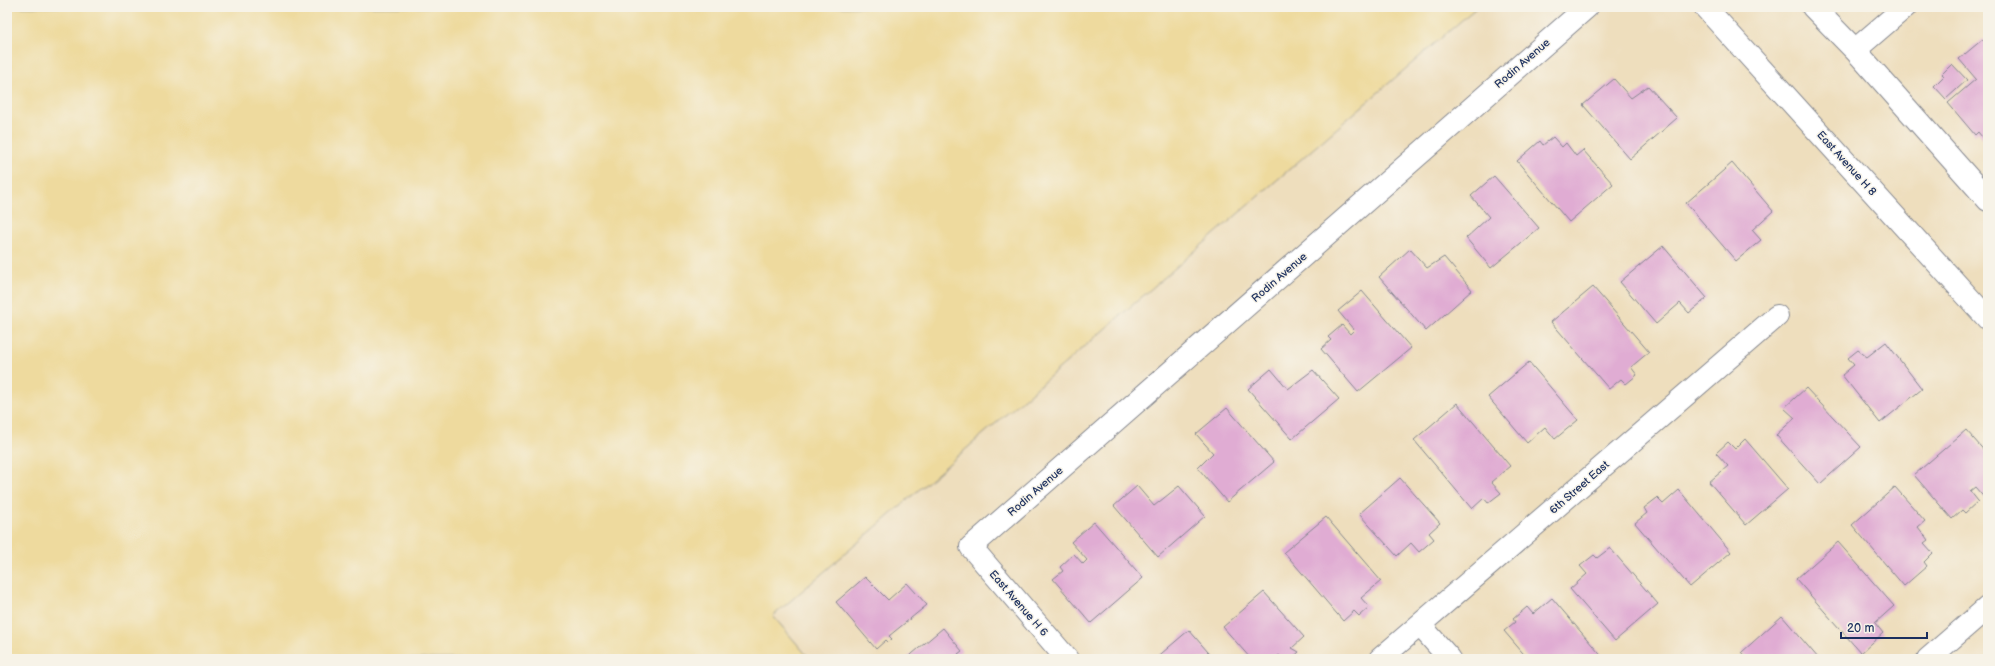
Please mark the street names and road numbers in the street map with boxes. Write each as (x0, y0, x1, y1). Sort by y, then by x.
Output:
street label: Rodin Avenue (1492, 36, 1553, 91)
street label: East Avenue H 8 (1814, 128, 1879, 198)
street label: Rodin Avenue (1249, 250, 1310, 305)
street label: 6th Street East (1547, 458, 1612, 517)
street label: Rodin Avenue (1005, 464, 1066, 519)
street label: East Avenue H 6 (987, 568, 1051, 639)

